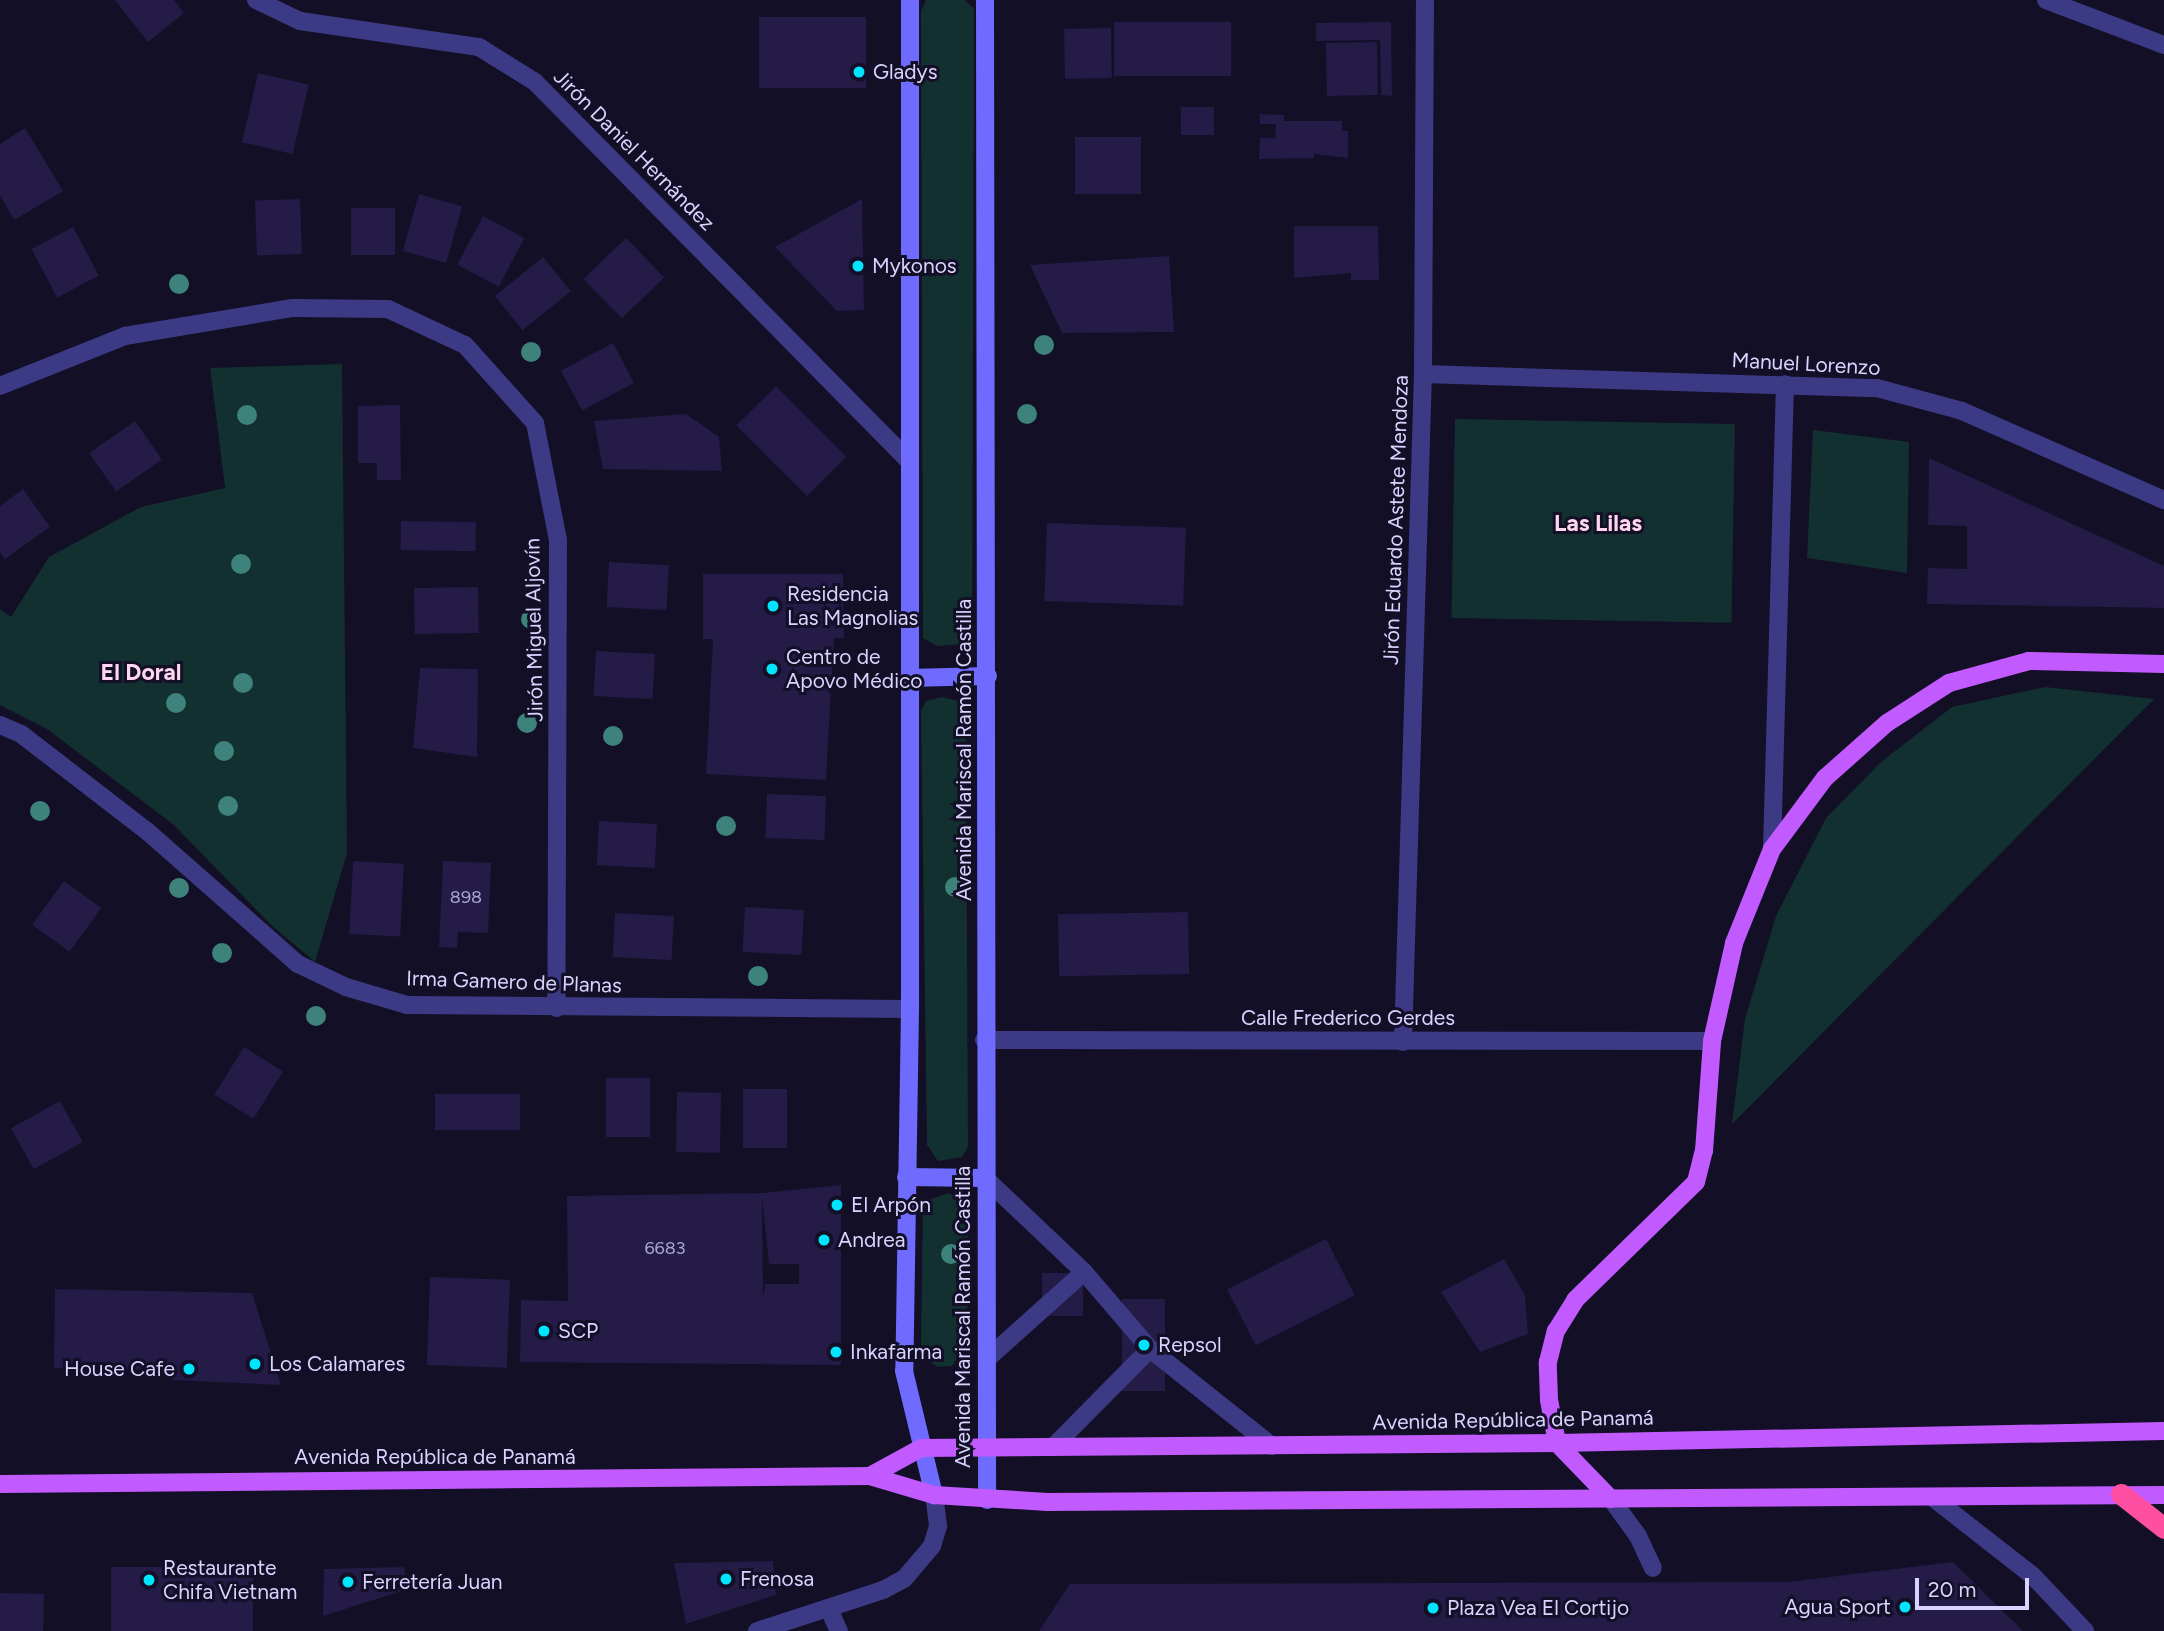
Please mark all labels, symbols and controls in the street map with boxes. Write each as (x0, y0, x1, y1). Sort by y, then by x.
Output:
place label: Gladys (873, 59, 937, 85)
street label: Jirón Daniel Hernández (548, 64, 720, 236)
marker: Gladys (851, 64, 867, 80)
place label: Mykonos (872, 253, 957, 279)
marker: Mykonos (850, 258, 866, 274)
street label: Manuel Lorenzo (1731, 348, 1881, 380)
street label: Jirón Eduardo Astete Mendoza (1378, 375, 1414, 665)
district label: Las Lilas (1554, 509, 1642, 537)
street label: Jirón Miguel Aljovín (520, 538, 548, 722)
place label: Residencia Las Magnolias (787, 581, 918, 631)
marker: Residencia Las Magnolias (765, 598, 781, 614)
street label: Avenida Mariscal Ramón Castilla (951, 599, 977, 901)
place label: Centro de Apovo Médico (786, 644, 923, 694)
district label: El Doral (101, 658, 181, 686)
marker: Centro de Apovo Médico (764, 661, 780, 677)
house number: 898 (450, 886, 482, 908)
street label: Irma Gamero de Planas (406, 966, 622, 998)
street label: Calle Frederico Gerdes (1241, 1005, 1455, 1031)
street label: Avenida Mariscal Ramón Castilla (950, 1166, 976, 1468)
place label: El Arpón (851, 1192, 931, 1218)
marker: El Arpón (829, 1197, 845, 1213)
place label: Andrea (838, 1227, 906, 1253)
marker: Andrea (816, 1232, 832, 1248)
house number: 6683 (644, 1237, 686, 1259)
place label: SCP (558, 1318, 598, 1344)
marker: SCP (536, 1323, 552, 1339)
place label: Repsol (1158, 1332, 1222, 1358)
marker: Repsol (1136, 1337, 1152, 1353)
place label: Inkafarma (850, 1339, 942, 1365)
marker: Inkafarma (828, 1344, 844, 1360)
place label: Los Calamares (269, 1351, 405, 1377)
place label: House Cafe (64, 1356, 175, 1382)
marker: Los Calamares (247, 1356, 263, 1372)
marker: House Cafe (181, 1361, 197, 1377)
street label: Avenida República de Panamá (1372, 1405, 1654, 1435)
street label: Avenida República de Panamá (294, 1444, 576, 1470)
place label: Restaurante Chifa Vietnam (163, 1555, 297, 1605)
scale bar (1919, 1564, 2033, 1608)
place label: Frenosa (740, 1566, 814, 1592)
place label: Ferretería Juan (362, 1569, 503, 1595)
marker: Frenosa (718, 1571, 734, 1587)
marker: Restaurante Chifa Vietnam (141, 1572, 157, 1588)
marker: Ferretería Juan (340, 1574, 356, 1590)
text: 20 m (1928, 1577, 1976, 1602)
place label: Agua Sport (1784, 1594, 1891, 1620)
place label: Plaza Vea El Cortijo (1447, 1595, 1629, 1621)
marker: Agua Sport (1897, 1599, 1913, 1615)
marker: Plaza Vea El Cortijo (1425, 1600, 1441, 1616)

